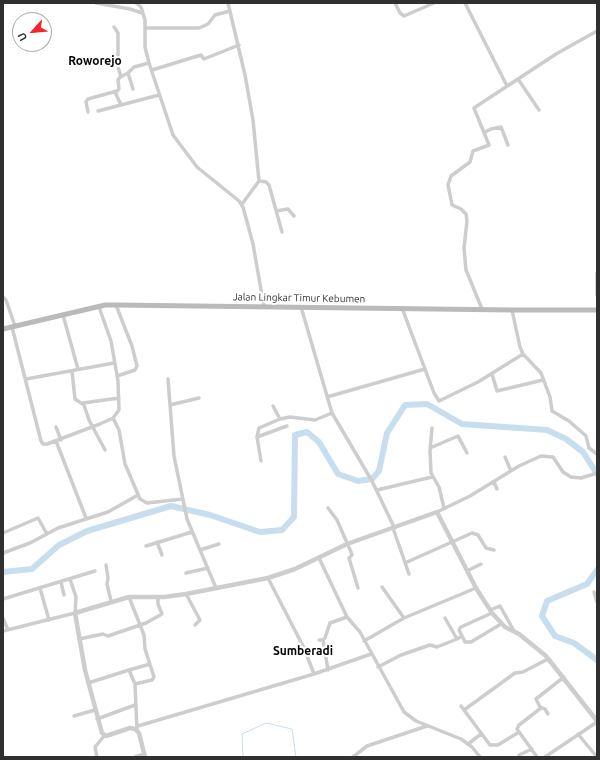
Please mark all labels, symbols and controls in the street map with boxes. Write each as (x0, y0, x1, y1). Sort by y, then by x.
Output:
north arrow (12, 12, 52, 52)
text: U (15, 31, 29, 43)
district label: Roworejo (68, 54, 122, 68)
street label: Jalan Lingkar Timur Kebumen (233, 291, 365, 305)
district label: Sumberadi (273, 644, 333, 658)

